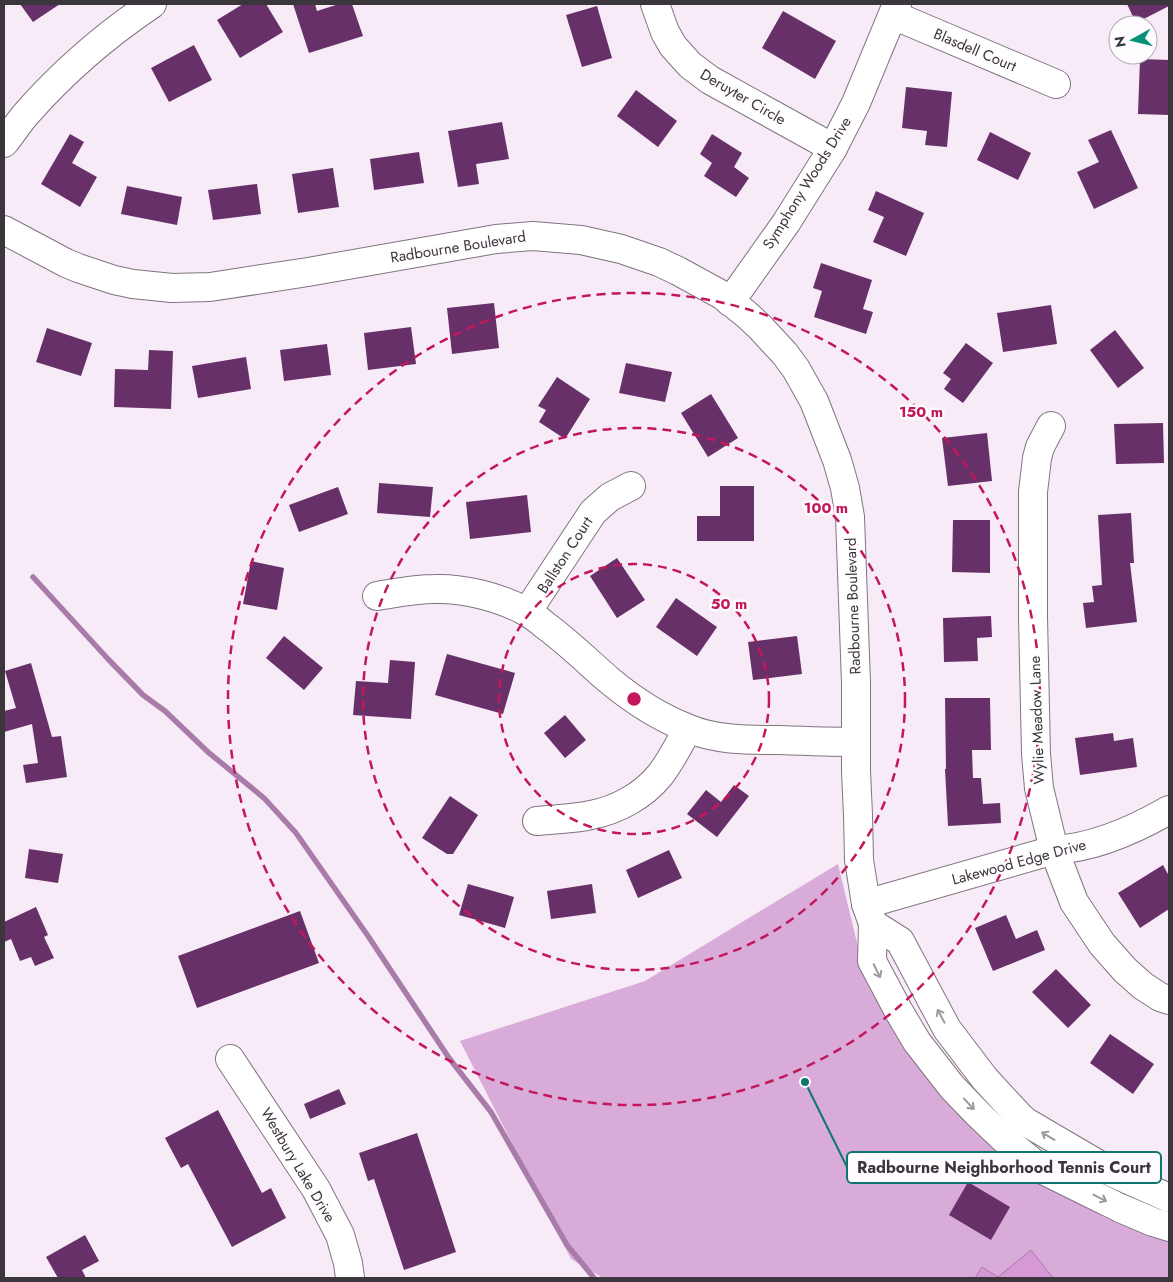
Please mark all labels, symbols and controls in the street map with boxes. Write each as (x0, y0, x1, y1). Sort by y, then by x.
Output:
north arrow (1108, 15, 1158, 65)
street label: Blasdell Court (930, 23, 1020, 77)
text: N (1109, 35, 1131, 49)
street label: Deruyter Circle (696, 63, 790, 131)
street label: Symphony Woods Drive (757, 112, 857, 253)
street label: Radbourne Boulevard (389, 225, 527, 269)
text: 150 m (899, 401, 943, 423)
text: 100 m (804, 497, 848, 519)
street label: Ballston Court (532, 512, 598, 598)
street label: Radbourne Boulevard (840, 537, 866, 675)
text: 50 m (711, 593, 747, 615)
street label: Wylie Meadow Lane (1024, 655, 1050, 785)
centre of rings (625, 690, 643, 708)
street label: Lakewood Edge Drive (949, 833, 1089, 891)
one-way arrow (873, 963, 882, 978)
one-way arrow (935, 1010, 945, 1024)
one-way arrow (963, 1098, 974, 1111)
street label: Westbury Lake Drive (255, 1104, 341, 1227)
one-way arrow (1042, 1130, 1056, 1140)
callout: Radbourne Neighborhood Tennis Court (847, 1152, 1161, 1183)
text: Radbourne Neighborhood Tennis Court (857, 1156, 1152, 1179)
one-way arrow (1092, 1194, 1107, 1203)

